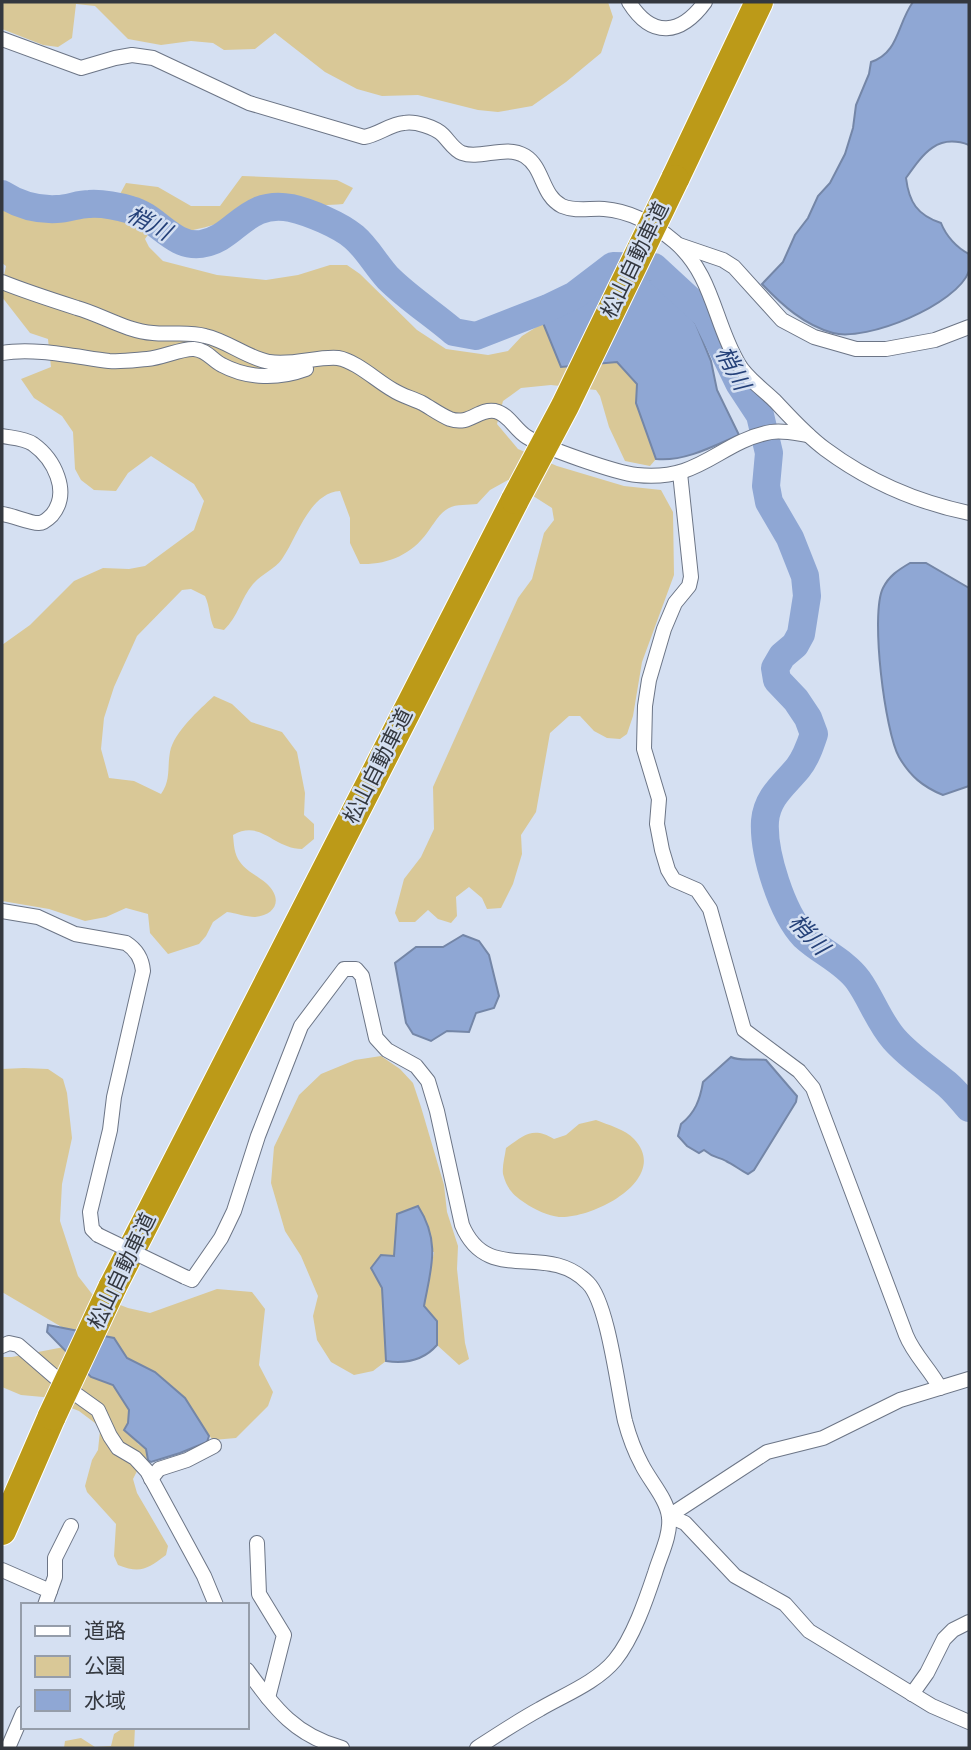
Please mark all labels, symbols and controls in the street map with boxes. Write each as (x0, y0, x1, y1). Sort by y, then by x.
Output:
street label: 松山自動車道 (596, 198, 674, 322)
water label: 梢川 (122, 200, 179, 248)
water label: 梢川 (710, 341, 758, 398)
street label: 松山自動車道 (338, 704, 418, 828)
water label: 梢川 (783, 908, 837, 963)
street label: 松山自動車道 (83, 1209, 161, 1333)
legend (21, 1603, 248, 1729)
text: 道路 (84, 1618, 126, 1644)
text: 公園 (84, 1653, 126, 1679)
text: 水域 (84, 1688, 126, 1714)

